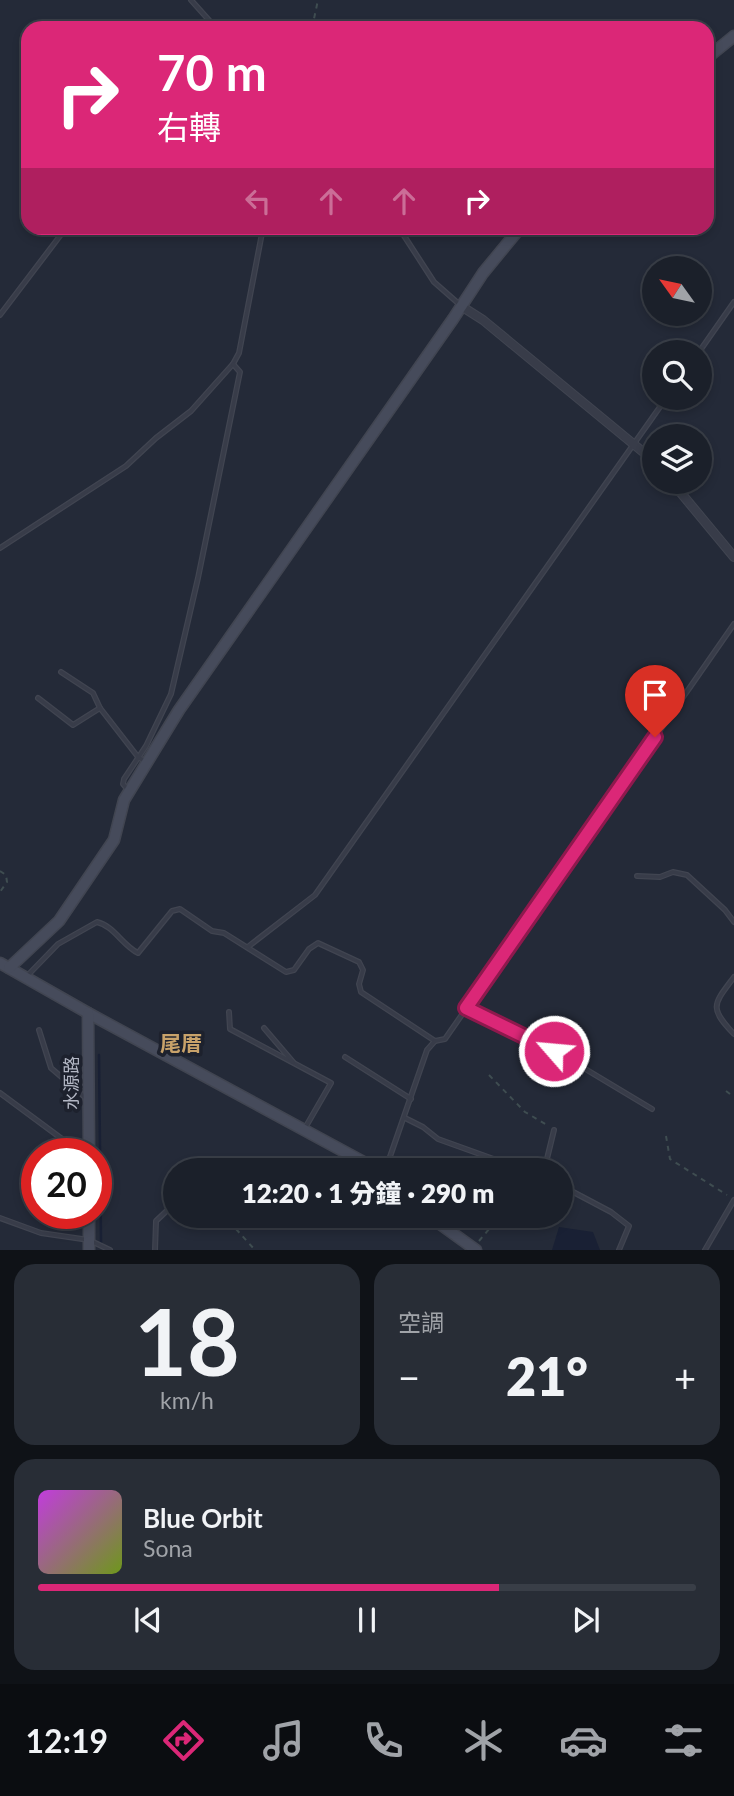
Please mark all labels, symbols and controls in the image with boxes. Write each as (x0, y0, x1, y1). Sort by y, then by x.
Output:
text: 70 m (157, 43, 267, 101)
icon: right (42, 49, 133, 140)
text: 右轉 (157, 107, 221, 146)
icon: left (239, 182, 277, 220)
icon: ahead (312, 182, 350, 220)
icon: ahead (385, 182, 423, 220)
icon: right (458, 182, 496, 220)
north arrow (642, 256, 712, 326)
map controls (642, 256, 712, 494)
button: search (642, 340, 712, 410)
button: layers (642, 424, 712, 494)
pin (625, 665, 685, 737)
icon: arrive (636, 676, 674, 714)
position arrow (517, 1014, 591, 1088)
district label: 尾厝 (160, 1030, 202, 1055)
street label: 水源路 (60, 1056, 82, 1110)
speed limit sign: 20 (21, 1138, 112, 1229)
text: 12:20 · 1 分鐘 · 290 m (242, 1177, 494, 1209)
text: 18 (134, 1286, 240, 1395)
text: 空調 (398, 1308, 444, 1336)
text: 21° (506, 1345, 588, 1407)
text: − (398, 1354, 420, 1400)
text: + (674, 1354, 696, 1400)
text: km/h (160, 1386, 214, 1414)
text: Blue Orbit (143, 1502, 263, 1534)
text: Sona (143, 1534, 193, 1562)
icon: previous (129, 1601, 167, 1639)
icon: pause (348, 1601, 386, 1639)
icon: next (567, 1601, 605, 1639)
icon: directions (159, 1716, 208, 1765)
icon: music (259, 1716, 308, 1765)
icon: phone (359, 1716, 408, 1765)
icon: climate (459, 1716, 508, 1765)
icon: car (559, 1716, 608, 1765)
icon: filters (659, 1716, 708, 1765)
text: 12:19 (26, 1721, 108, 1760)

